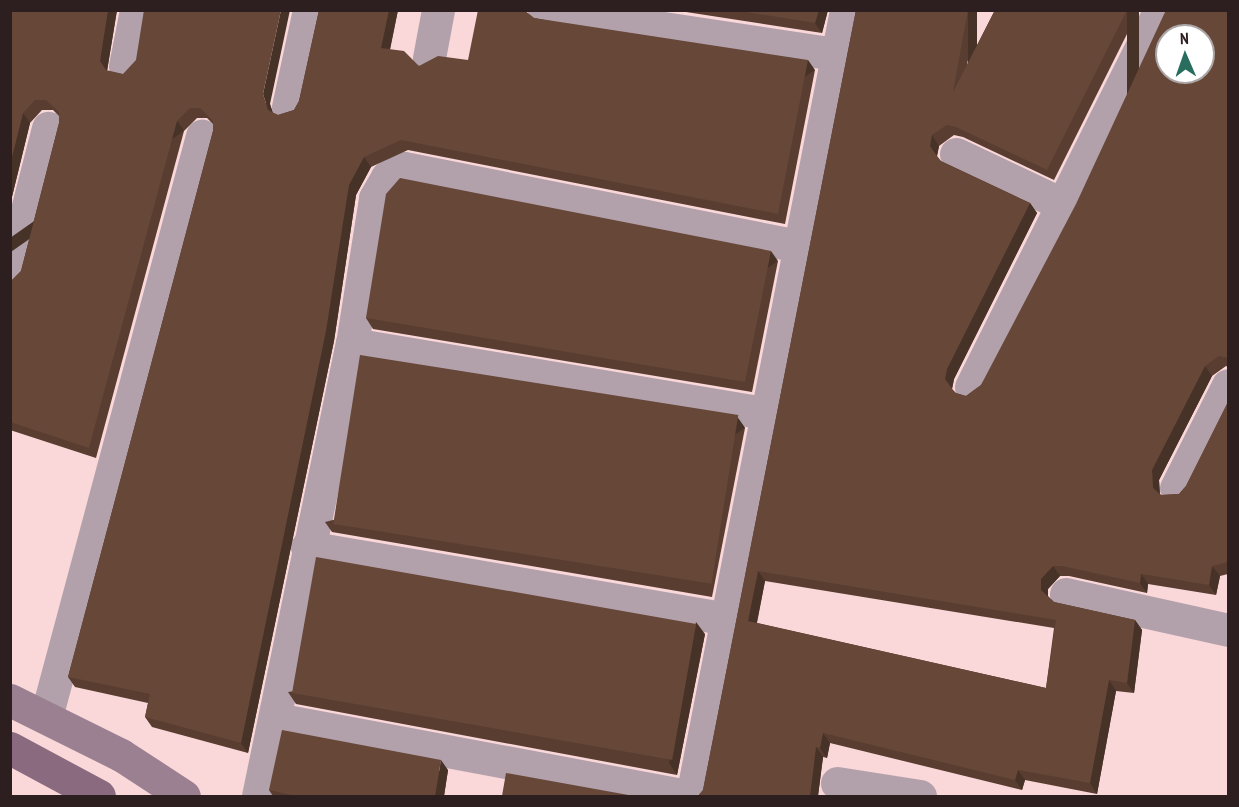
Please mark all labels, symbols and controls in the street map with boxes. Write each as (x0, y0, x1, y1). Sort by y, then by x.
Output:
north arrow (1155, 24, 1215, 84)
text: N (1180, 28, 1189, 48)

